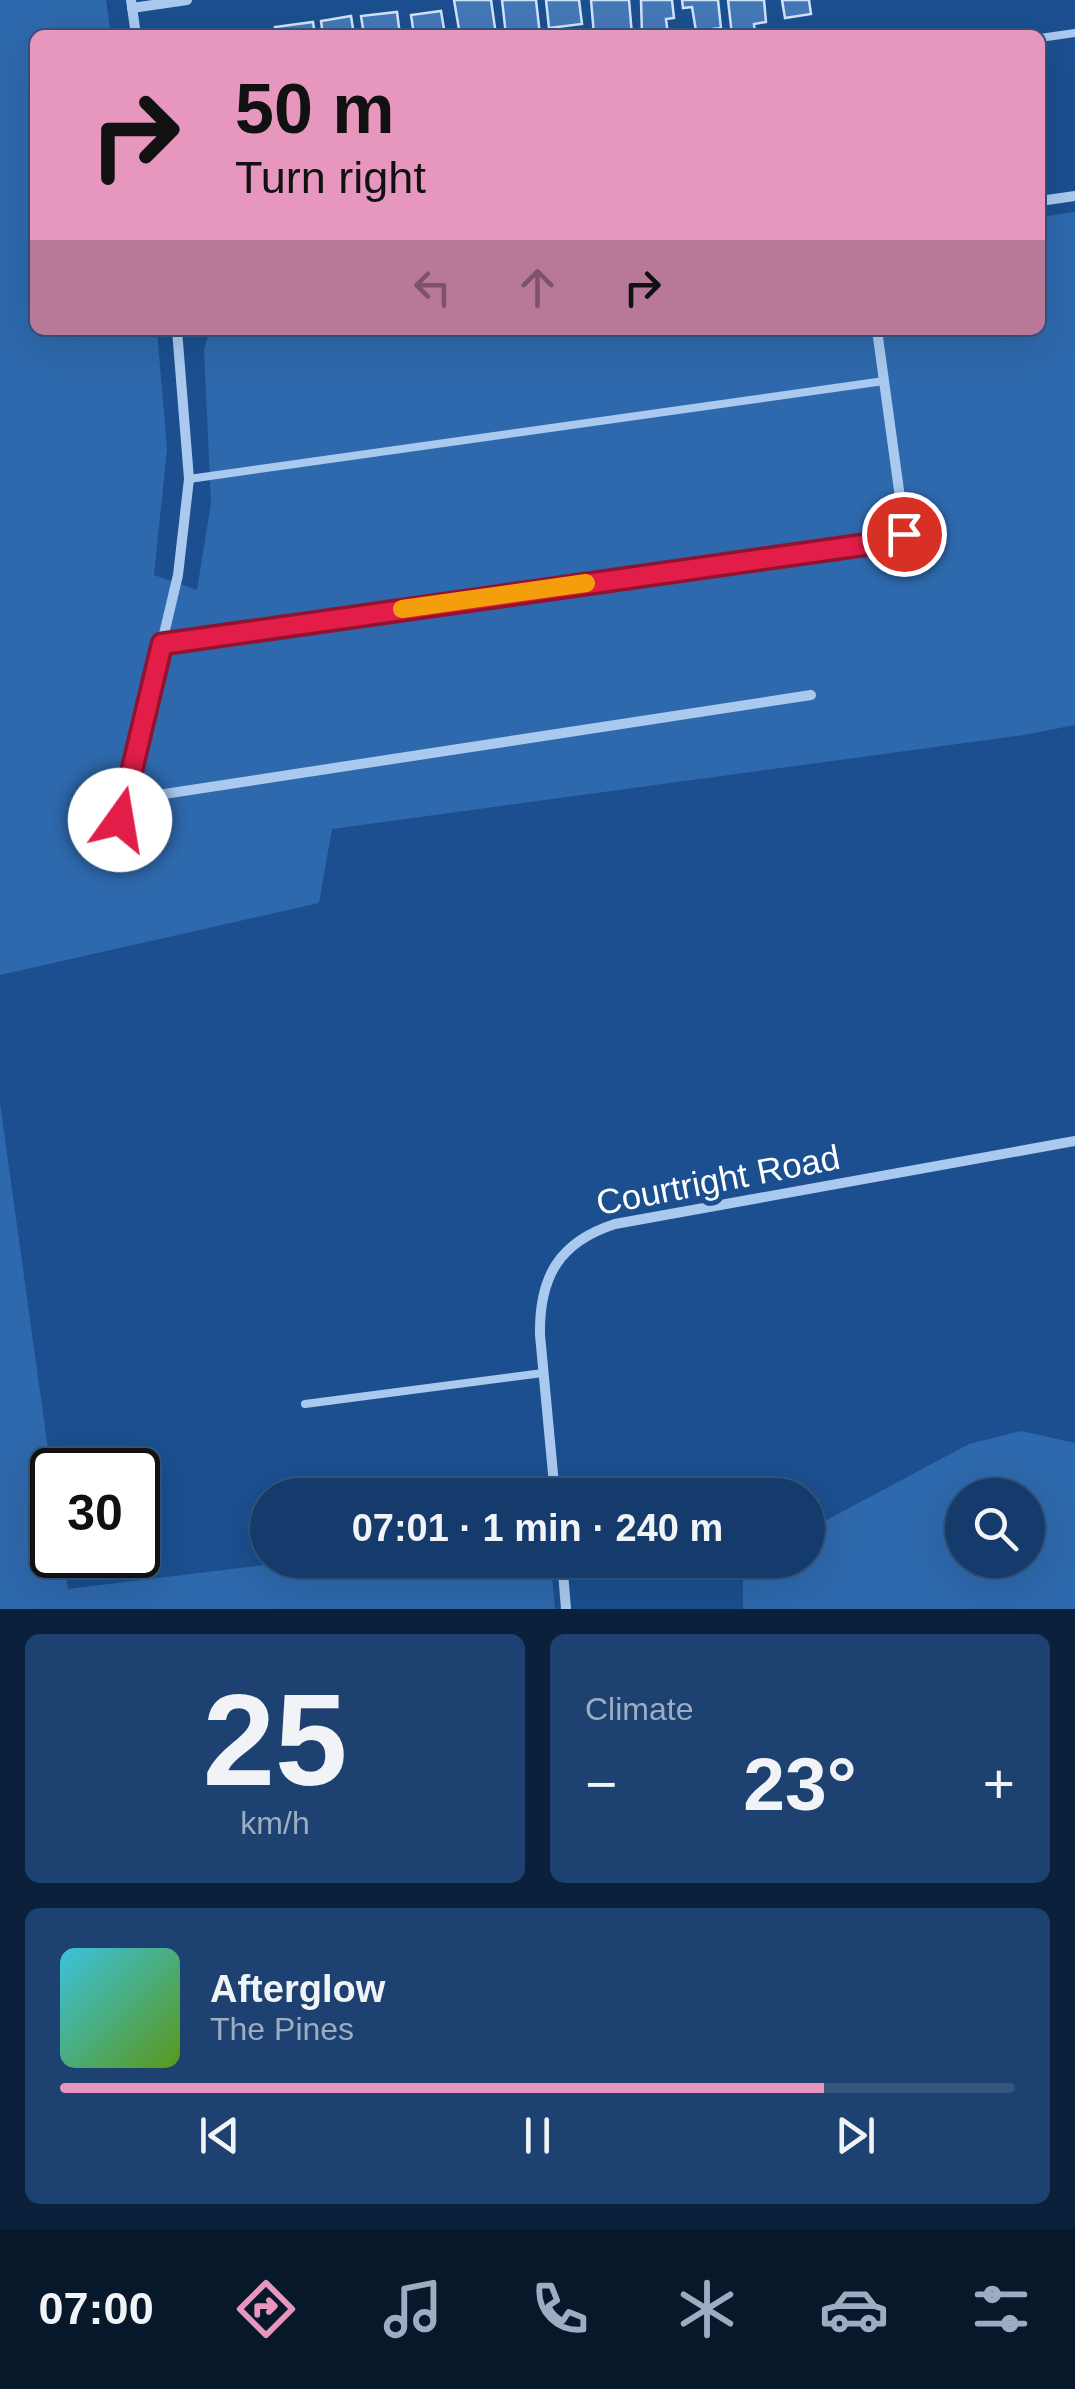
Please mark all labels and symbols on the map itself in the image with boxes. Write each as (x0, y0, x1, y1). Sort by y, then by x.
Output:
pin (862, 492, 947, 577)
position arrow (68, 768, 172, 872)
street label: Courtright Road (593, 1137, 843, 1222)
speed limit sign: 30 (30, 1448, 160, 1578)

